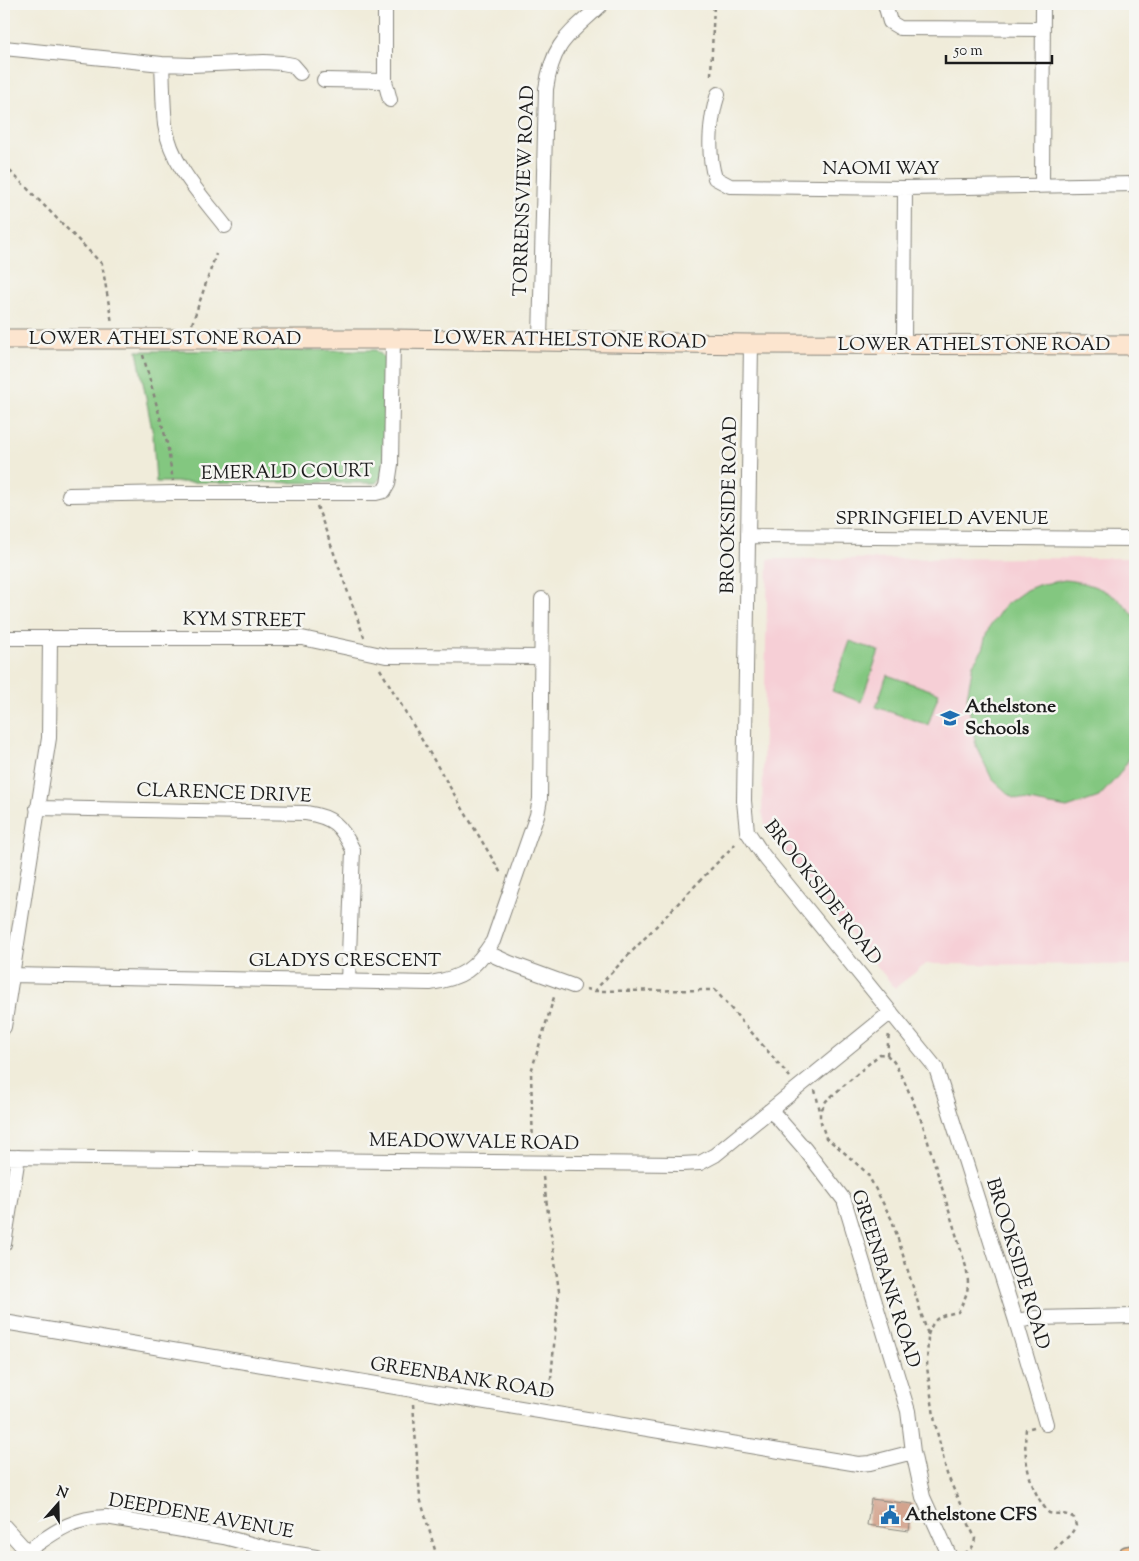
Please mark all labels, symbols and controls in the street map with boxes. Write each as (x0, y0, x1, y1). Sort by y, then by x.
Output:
scale bar (946, 32, 1053, 64)
text: 50 m (953, 41, 983, 62)
street label: TORRENSVIEW ROAD (508, 85, 542, 297)
street label: NAOMI WAY (822, 156, 940, 183)
street label: LOWER ATHELSTONE ROAD (433, 325, 707, 357)
street label: LOWER ATHELSTONE ROAD (29, 326, 301, 353)
street label: LOWER ATHELSTONE ROAD (838, 332, 1110, 359)
street label: BROOKSIDE ROAD (715, 416, 745, 594)
street label: EMERALD COURT (201, 458, 373, 488)
street label: SPRINGFIELD AVENUE (835, 506, 1049, 533)
street label: KYM STREET (182, 606, 306, 636)
place label: Athelstone Schools (965, 694, 1056, 743)
school or university icon: Athelstone Schools (939, 707, 961, 729)
street label: CLARENCE DRIVE (136, 777, 312, 811)
street label: BROOKSIDE ROAD (757, 815, 887, 971)
street label: GLADYS CRESCENT (249, 948, 441, 975)
street label: MEADOWVALE ROAD (369, 1128, 579, 1158)
street label: BROOKSIDE ROAD (978, 1175, 1056, 1353)
street label: GREENBANK ROAD (843, 1186, 927, 1372)
street label: GREENBANK ROAD (368, 1351, 556, 1407)
north arrow (32, 1478, 82, 1528)
text: N (53, 1482, 70, 1505)
street label: DEEPDENE AVENUE (106, 1487, 296, 1547)
place label: Athelstone CFS (905, 1502, 1037, 1529)
public building icon: Athelstone CFS (879, 1504, 901, 1526)

